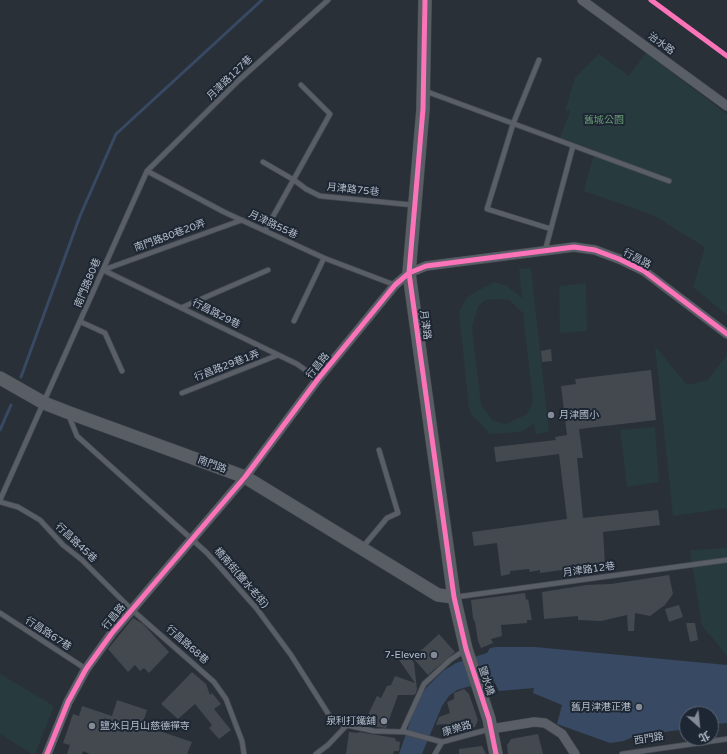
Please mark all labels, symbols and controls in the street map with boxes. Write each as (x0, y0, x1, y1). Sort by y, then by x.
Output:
street label: 治水路 (645, 30, 677, 58)
street label: 月津路127巷 (205, 53, 255, 103)
park label: 舊城公園 (584, 114, 624, 126)
street label: 月津路75巷 (326, 181, 380, 199)
street label: 月津路55巷 (247, 208, 299, 242)
street label: 南門路80巷20弄 (133, 218, 207, 254)
street label: 行昌路 (621, 247, 653, 271)
street label: 南門路80巷 (72, 256, 104, 310)
street label: 行昌路29巷 (190, 297, 242, 331)
street label: 月津路 (417, 309, 433, 341)
street label: 行昌路29巷1弄 (193, 348, 261, 384)
street label: 行昌路 (304, 351, 332, 381)
place label: 月津國小 (559, 409, 599, 421)
marker: 月津國小 (546, 410, 556, 420)
street label: 南門路 (196, 454, 228, 476)
street label: 行昌路45巷 (53, 521, 99, 565)
street label: 橋南街(鹽水老街) (211, 545, 271, 611)
street label: 月津路12巷 (562, 560, 616, 580)
street label: 行昌路 (100, 602, 128, 632)
street label: 行昌路67巷 (23, 615, 73, 653)
street label: 行昌路68巷 (163, 623, 211, 667)
place label: 7-Eleven (384, 649, 426, 661)
marker: 7-Eleven (429, 650, 439, 660)
street label: 鹽水橋 (476, 665, 496, 697)
place label: 舊月津港正港 (571, 701, 631, 713)
marker: 舊月津港正港 (634, 702, 644, 712)
north arrow (679, 706, 719, 746)
place label: 泉利打鐵舖 (326, 715, 376, 727)
marker: 泉利打鐵舖 (379, 716, 389, 726)
street label: 康樂路 (441, 719, 473, 739)
place label: 鹽水日月山慈德禪寺 (100, 720, 190, 732)
marker: 鹽水日月山慈德禪寺 (87, 721, 97, 731)
text: 北 (696, 728, 712, 745)
street label: 西門路 (633, 731, 665, 747)

